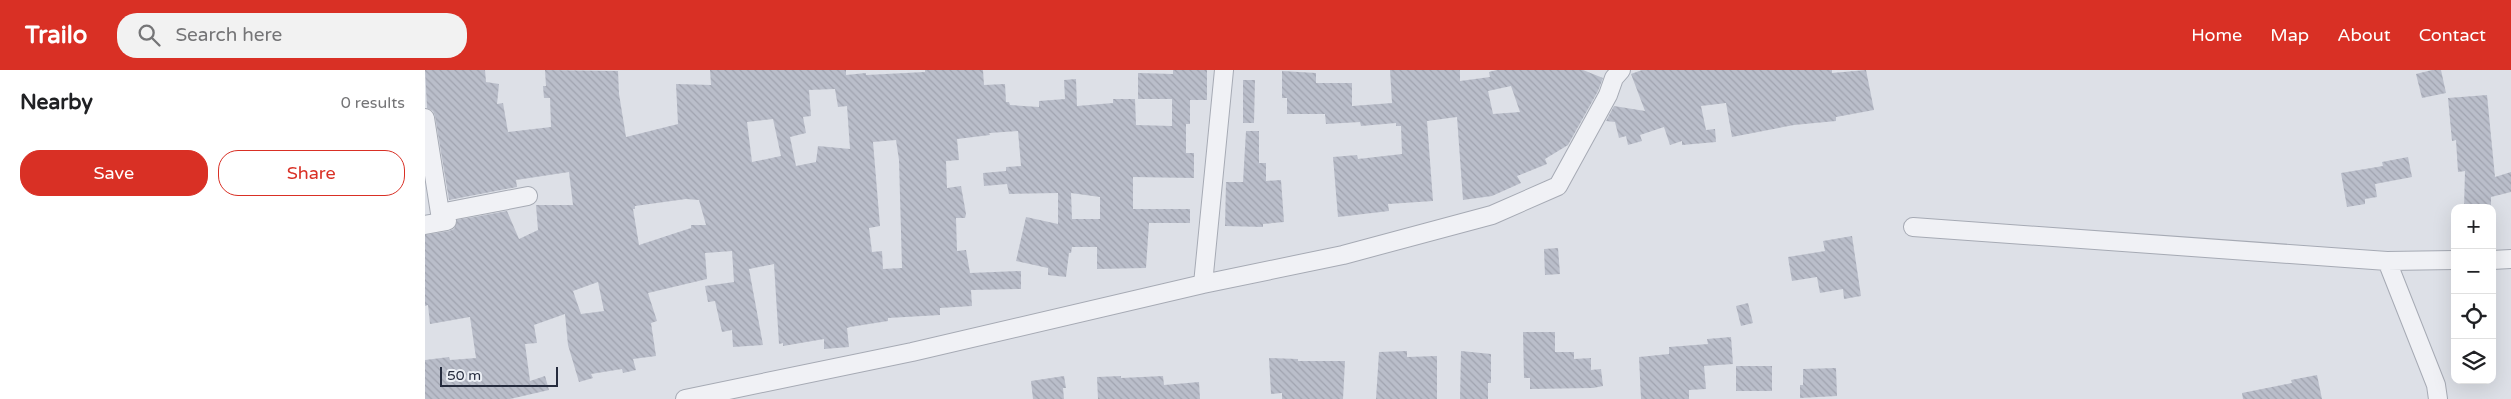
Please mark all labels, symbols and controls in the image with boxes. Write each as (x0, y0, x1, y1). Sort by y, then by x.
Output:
search box (117, 13, 467, 58)
text: Trailo (25, 21, 87, 50)
icon: search (135, 21, 163, 49)
text: Search here (175, 24, 282, 46)
text: Home (2191, 24, 2242, 46)
text: Map (2270, 24, 2309, 46)
text: About (2337, 24, 2391, 46)
text: Contact (2419, 24, 2486, 46)
text: Nearby (20, 90, 93, 115)
text: 0 results (341, 93, 405, 113)
button: Save (20, 150, 208, 196)
button: Share (218, 150, 405, 196)
map controls (2451, 204, 2496, 384)
button: + (2451, 204, 2496, 249)
button: − (2451, 249, 2496, 294)
button: locate (2451, 294, 2496, 339)
button: layers (2451, 339, 2496, 384)
scale bar (440, 364, 557, 387)
text: 50 m (447, 367, 481, 384)

